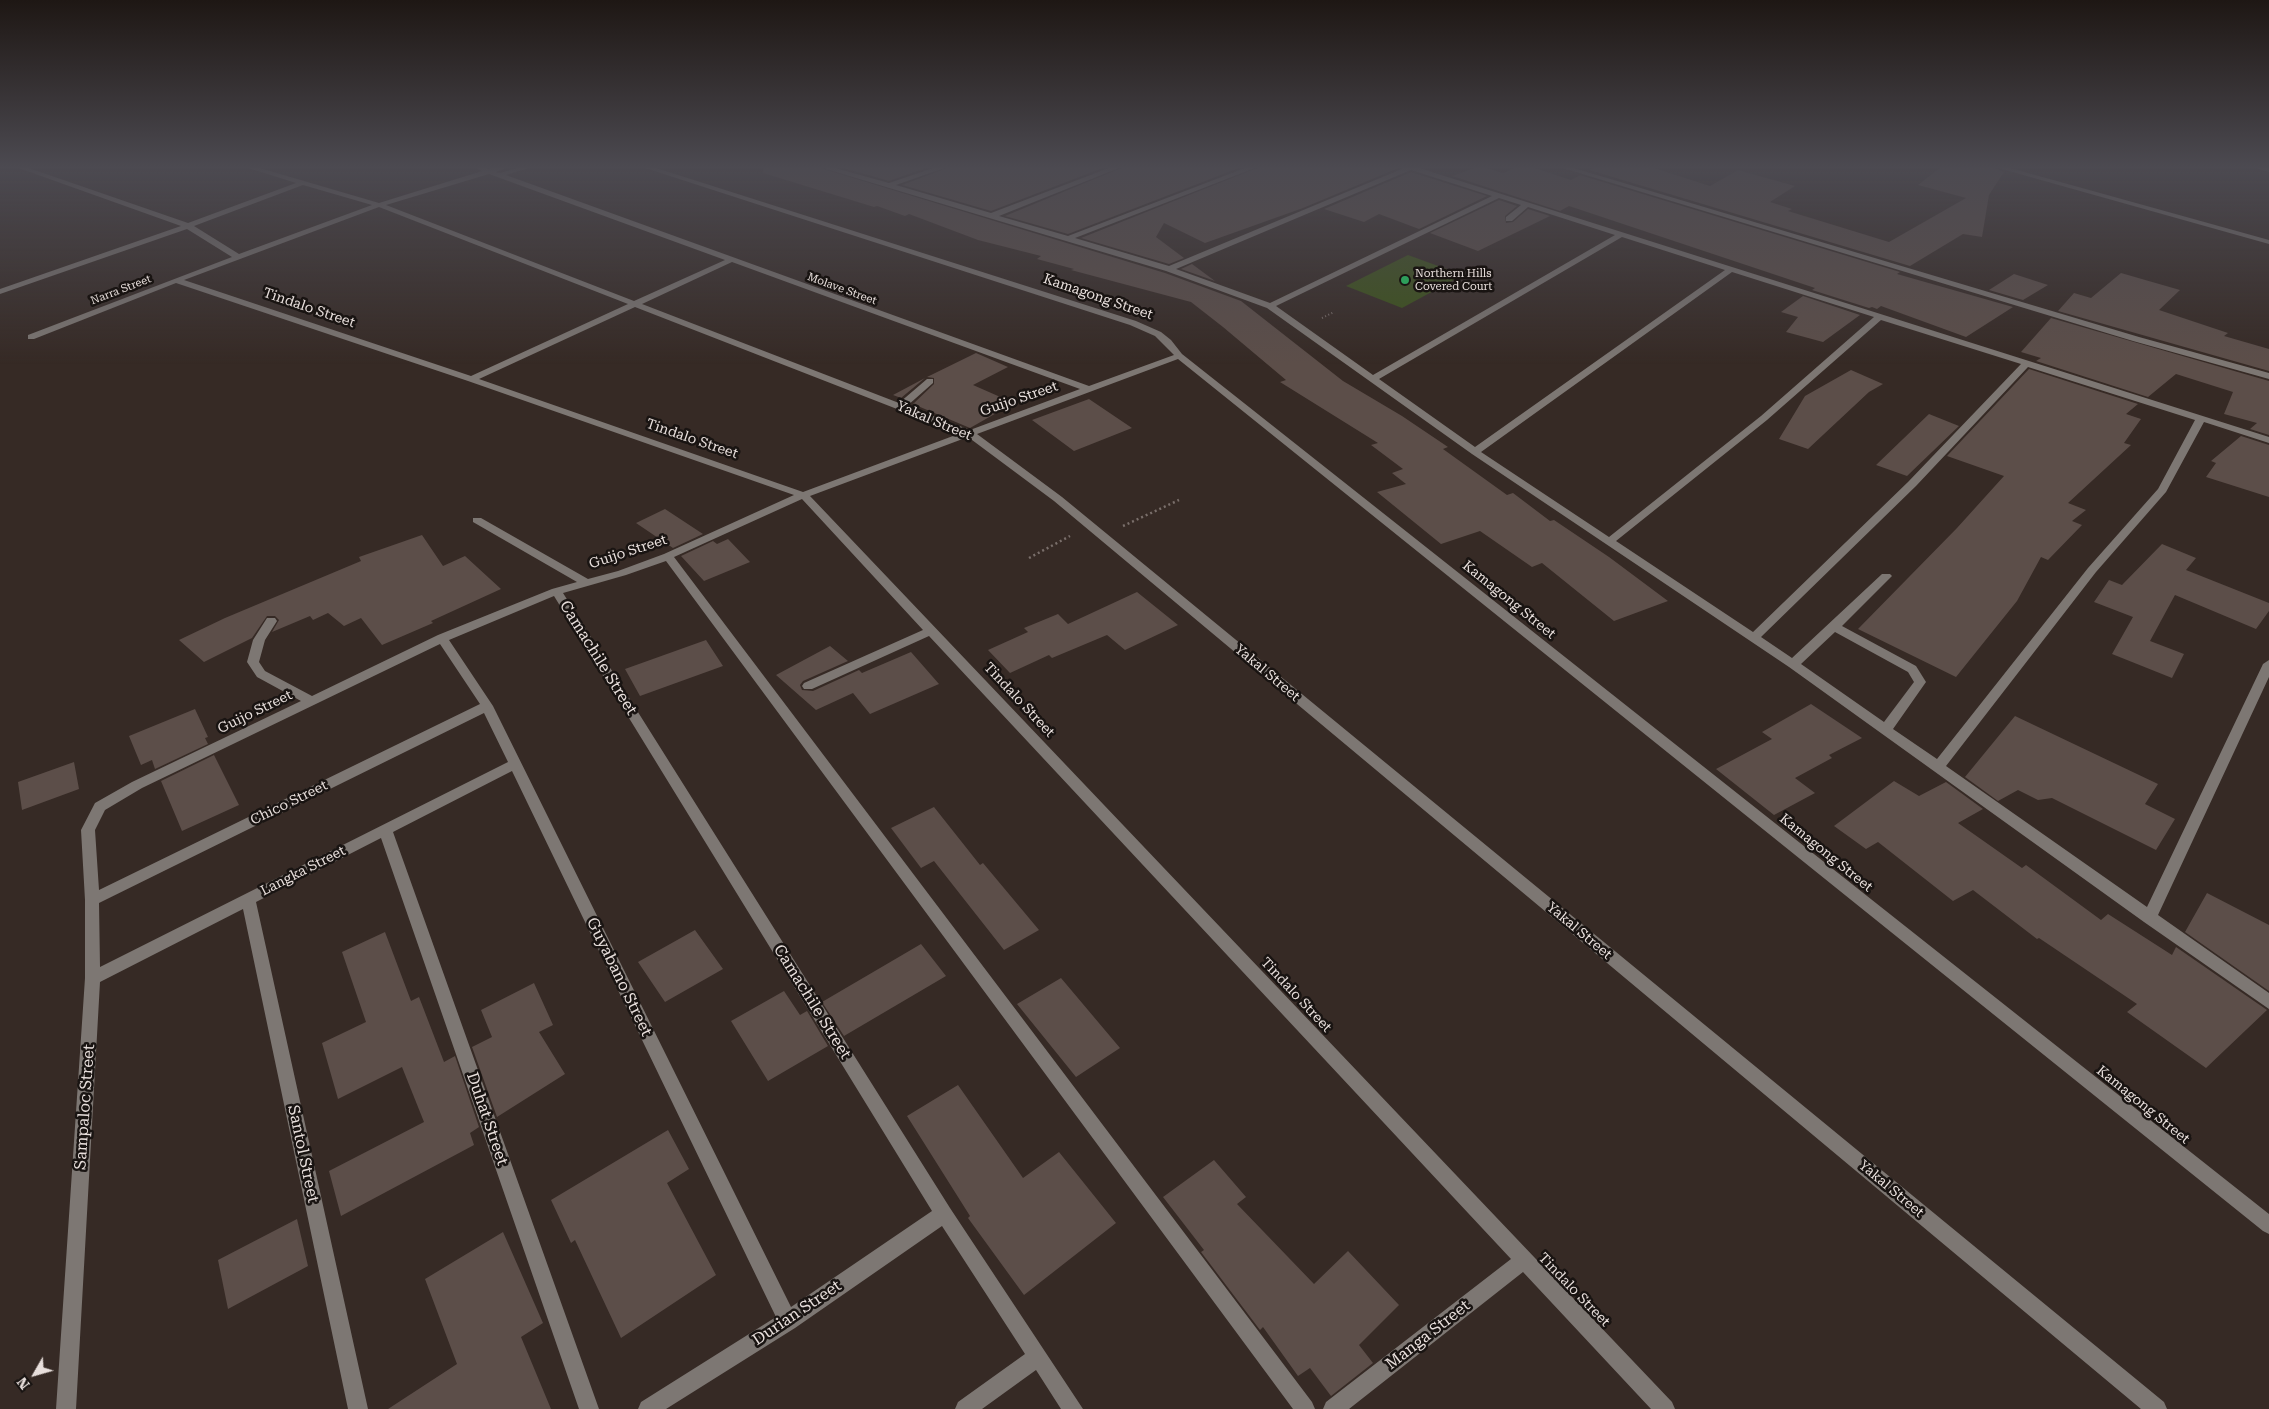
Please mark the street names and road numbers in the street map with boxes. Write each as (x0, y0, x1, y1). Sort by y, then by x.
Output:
street label: Molave Street (806, 270, 878, 308)
street label: Kamagong Street (1041, 270, 1155, 324)
street label: Narra Street (89, 272, 153, 308)
street label: Tindalo Street (261, 284, 357, 332)
street label: Guijo Street (978, 378, 1060, 420)
street label: Yakal Street (894, 398, 974, 444)
street label: Tindalo Street (644, 415, 740, 463)
street label: Guijo Street (587, 532, 669, 572)
street label: Kamagong Street (1459, 557, 1559, 643)
street label: Camachile Street (555, 597, 641, 719)
street label: Yakal Street (1231, 641, 1303, 705)
street label: Tindalo Street (980, 659, 1058, 741)
street label: Guijo Street (215, 687, 295, 737)
street label: Chico Street (248, 777, 330, 829)
street label: Kamagong Street (1776, 810, 1876, 896)
street label: Langka Street (258, 842, 348, 900)
street label: Yakal Street (1543, 899, 1615, 963)
street label: Guyabano Street (582, 915, 656, 1039)
street label: Camachile Street (769, 941, 855, 1063)
street label: Tindalo Street (1257, 954, 1335, 1036)
street label: Sampaloc Street (71, 1044, 99, 1170)
street label: Kamagong Street (2093, 1062, 2193, 1148)
street label: Duhat Street (462, 1070, 512, 1168)
street label: Santol Street (283, 1103, 323, 1205)
street label: Yakal Street (1855, 1157, 1927, 1221)
street label: Tindalo Street (1535, 1250, 1613, 1330)
street label: Durian Street (749, 1276, 845, 1350)
street label: Manga Street (1382, 1296, 1474, 1374)

